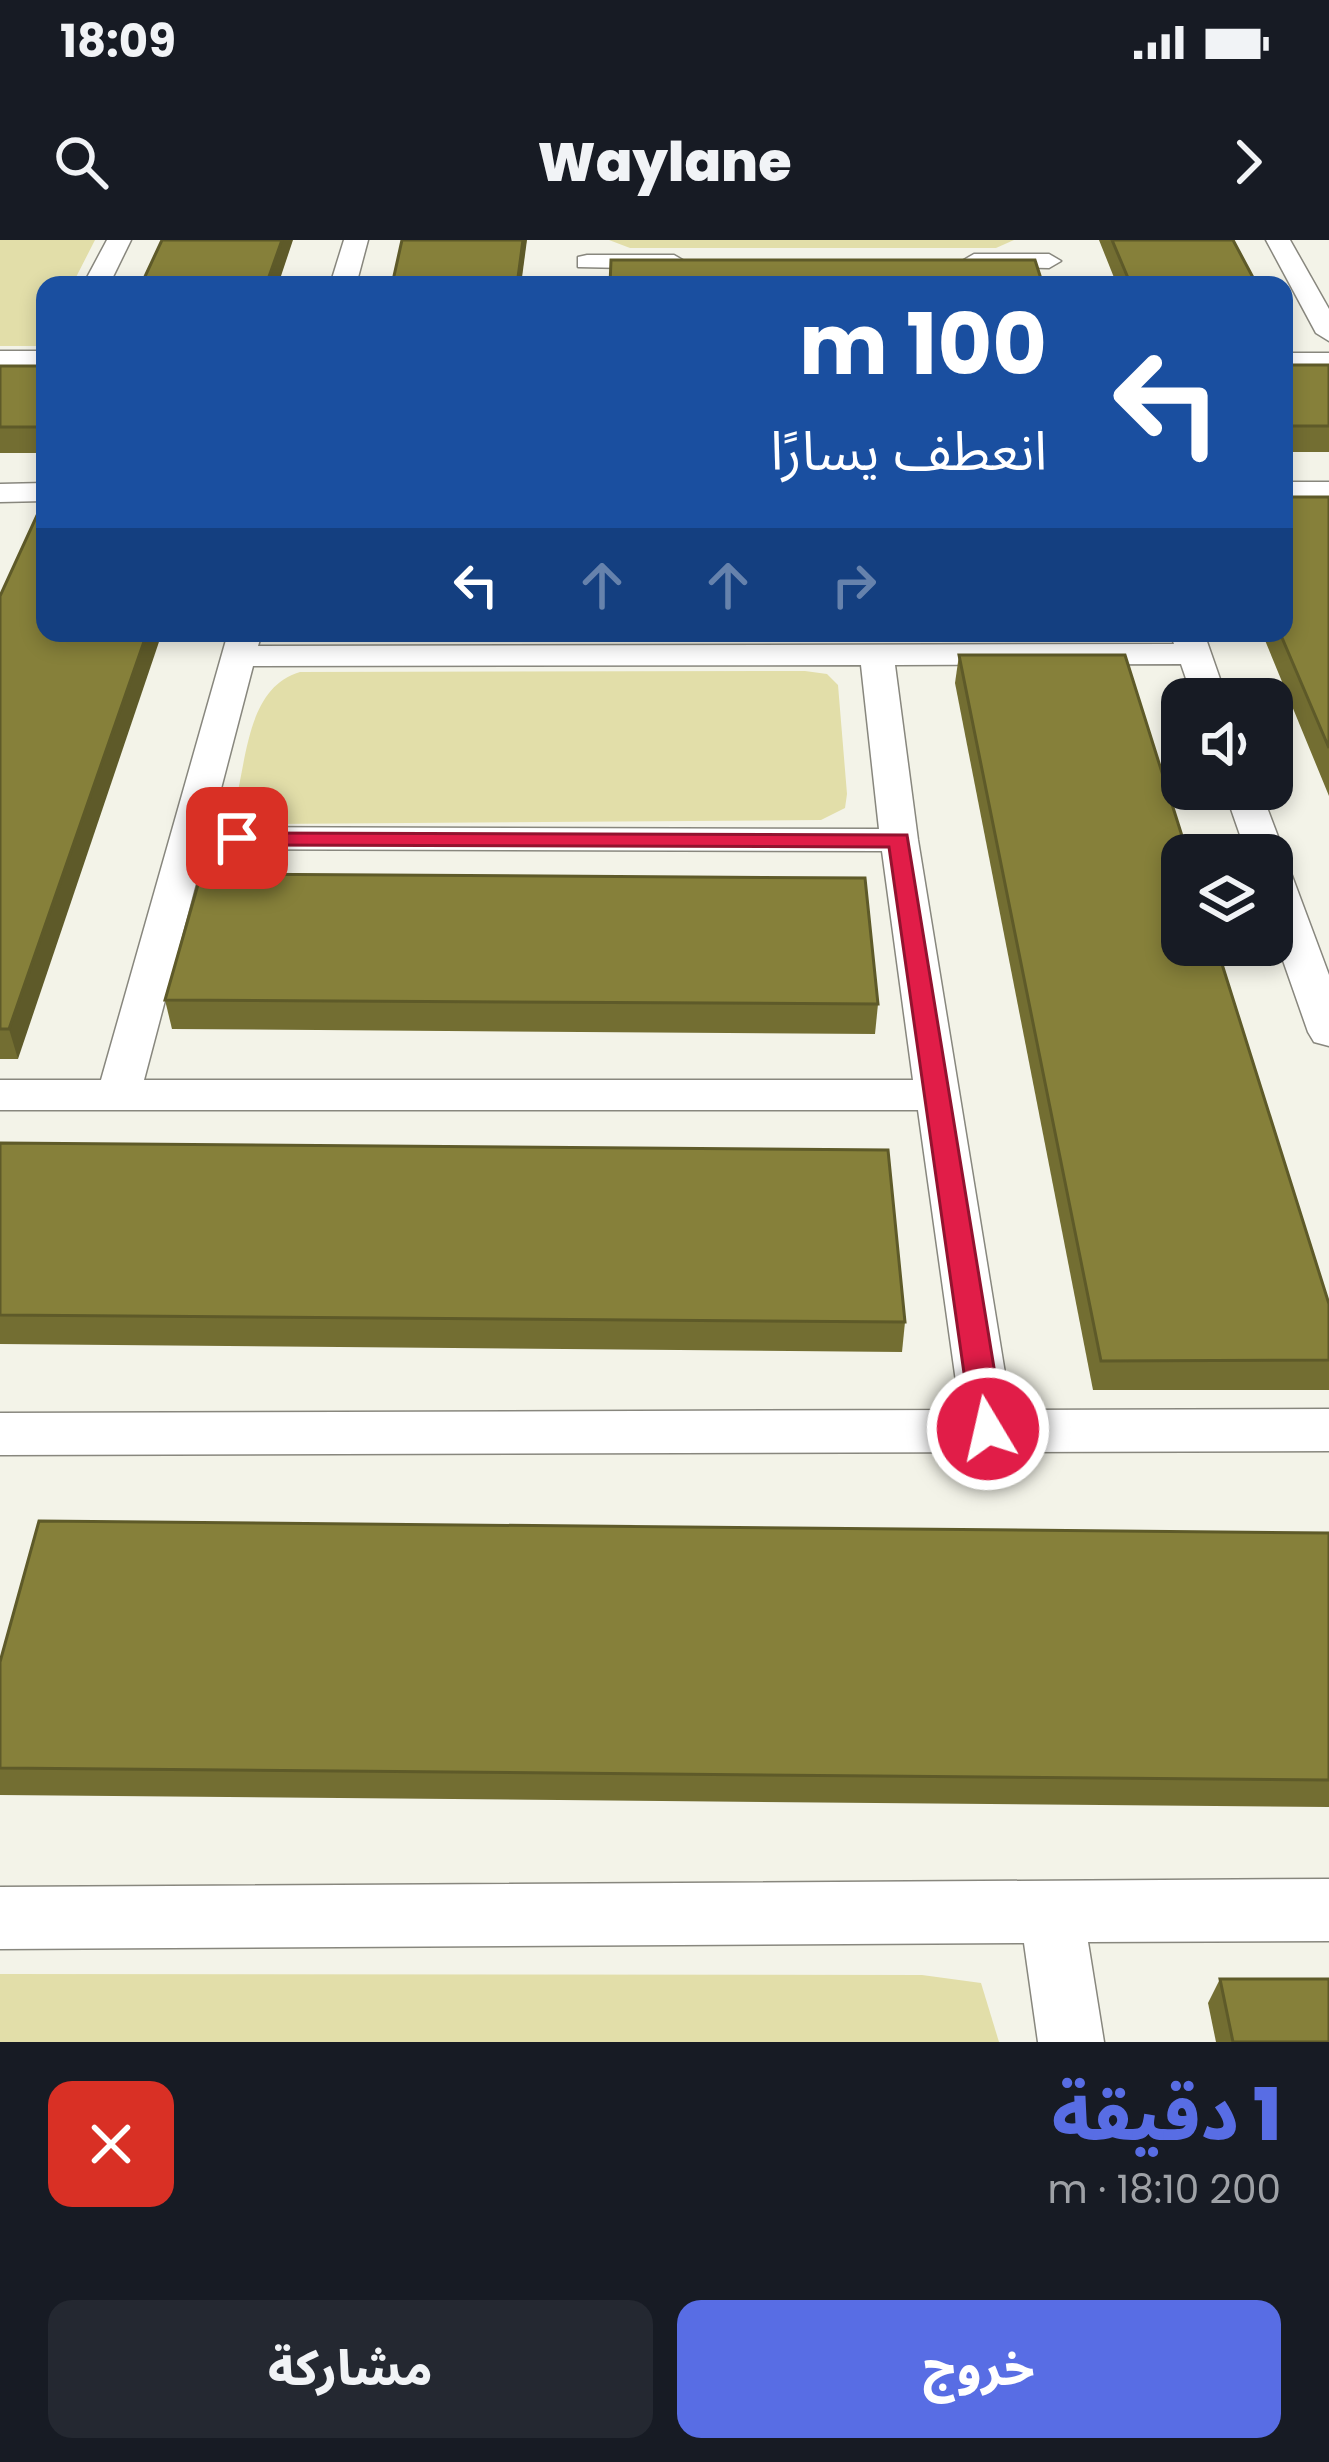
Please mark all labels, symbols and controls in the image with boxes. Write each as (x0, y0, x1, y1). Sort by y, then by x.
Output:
text: 18:09 (60, 10, 176, 73)
text: Waylane (538, 124, 791, 200)
icon: search (48, 129, 114, 195)
icon: forward (1215, 129, 1281, 195)
text: 100 m (799, 286, 1047, 403)
icon: left (1089, 324, 1245, 480)
text: انعطف يسارًا (770, 413, 1047, 489)
icon: left (443, 552, 509, 618)
icon: ahead (569, 552, 635, 618)
icon: ahead (695, 552, 761, 618)
icon: right (821, 552, 887, 618)
map controls (1161, 678, 1293, 966)
button: sound (1161, 678, 1293, 810)
pin (186, 787, 288, 889)
icon: arrive (204, 805, 270, 871)
button: layers (1161, 834, 1293, 966)
position arrow (925, 1366, 1051, 1492)
text: 1 دقيقة (1051, 2064, 1281, 2165)
button: close (48, 2081, 174, 2207)
text: 200 m · 18:10 (1048, 2162, 1281, 2217)
button: مشاركة (48, 2300, 653, 2438)
button: خروج (677, 2300, 1281, 2438)

